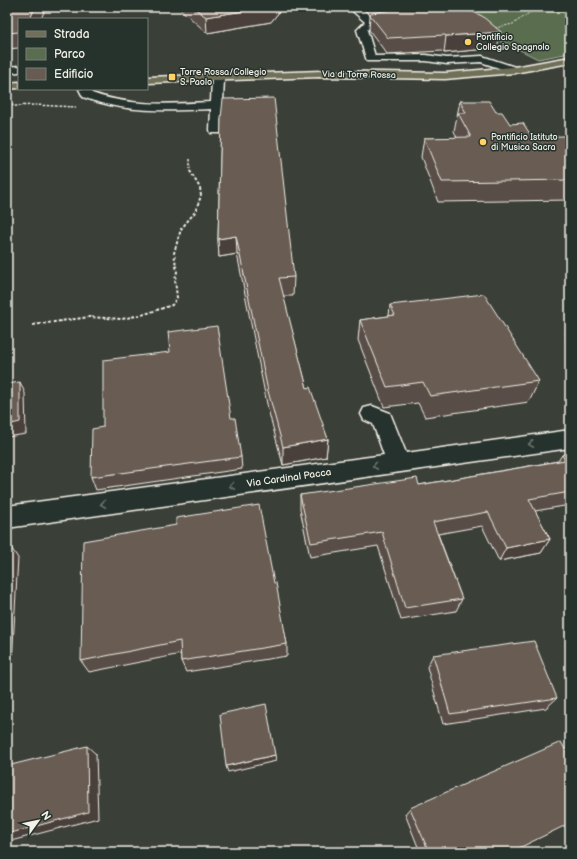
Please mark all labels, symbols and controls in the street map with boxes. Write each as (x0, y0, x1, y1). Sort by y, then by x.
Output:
legend (18, 18, 148, 90)
text: Strada (54, 27, 90, 42)
place label: Pontificio Collegio Spagnolo (476, 32, 550, 53)
marker: Pontificio Collegio Spagnolo (463, 37, 473, 47)
text: Parco (54, 47, 85, 62)
text: Edificio (54, 67, 94, 82)
place label: Torre Rossa/Collegio S. Paolo (180, 67, 266, 88)
street label: Via di Torre Rossa (322, 69, 396, 81)
marker: Torre Rossa/Collegio S. Paolo (167, 72, 177, 82)
place label: Pontificio Istituto di Musica Sacra (491, 132, 558, 153)
marker: Pontificio Istituto di Musica Sacra (478, 137, 488, 147)
one-way arrow (528, 439, 534, 448)
one-way arrow (372, 461, 378, 470)
street label: Via Cardinal Pacca (246, 466, 332, 490)
one-way arrow (229, 481, 235, 490)
one-way arrow (100, 499, 107, 508)
north arrow (18, 801, 58, 841)
text: N (38, 809, 54, 823)

